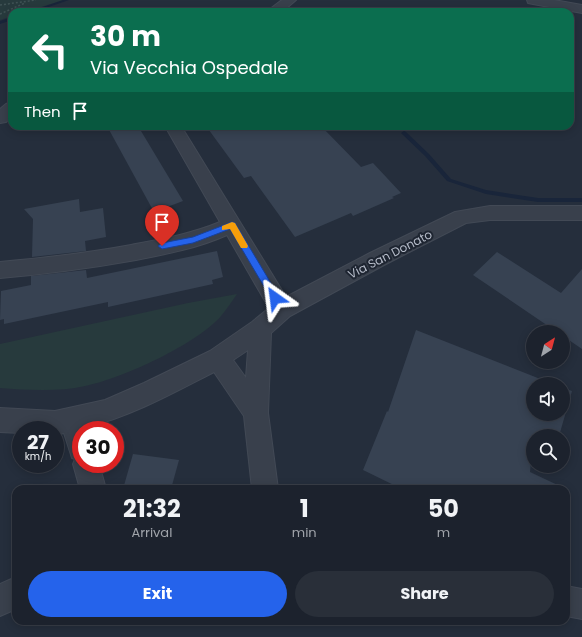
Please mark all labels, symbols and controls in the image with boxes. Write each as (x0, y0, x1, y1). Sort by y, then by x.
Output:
text: 30 m (90, 17, 161, 56)
icon: left (24, 24, 76, 76)
text: Via Vecchia Ospedale (90, 55, 288, 80)
icon: arrive (69, 100, 91, 122)
text: Then (24, 101, 61, 122)
pin (145, 205, 179, 246)
icon: arrive (151, 211, 173, 233)
street label: Via San Donato (345, 225, 435, 283)
position arrow (254, 277, 296, 319)
north arrow (526, 325, 570, 369)
map controls (526, 325, 570, 473)
button: sound (526, 377, 570, 421)
speed limit sign: 30 (72, 421, 124, 473)
text: 27 (27, 428, 49, 456)
button: search (526, 429, 570, 473)
text: km/h (25, 449, 51, 464)
text: 21:32 (123, 492, 181, 525)
text: 1 (300, 492, 309, 525)
text: 50 (428, 492, 459, 525)
text: Arrival (131, 523, 172, 542)
text: min (292, 523, 317, 542)
text: m (437, 523, 450, 542)
button: Exit (28, 571, 287, 617)
button: Share (295, 571, 554, 617)

